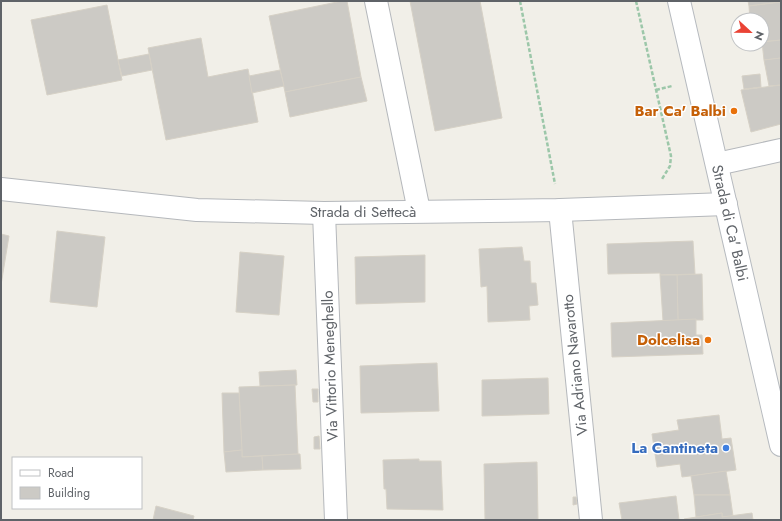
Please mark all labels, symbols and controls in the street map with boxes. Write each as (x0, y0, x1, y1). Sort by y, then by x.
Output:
north arrow (730, 12, 770, 52)
text: N (750, 29, 768, 43)
place label: Bar Ca' Balbi (635, 100, 726, 122)
marker: Bar Ca' Balbi (729, 106, 739, 116)
street label: Strada di Ca' Balbi (706, 163, 754, 283)
street label: Strada di Settecà (310, 201, 416, 223)
street label: Via Vittorio Meneghello (316, 290, 344, 442)
street label: Via Adriano Navarotto (557, 293, 593, 437)
place label: Dolcelisa (637, 329, 700, 351)
marker: Dolcelisa (703, 335, 713, 345)
place label: La Cantineta (631, 437, 718, 459)
marker: La Cantineta (721, 443, 731, 453)
legend (12, 457, 142, 509)
text: Road (48, 464, 74, 482)
text: Building (48, 484, 90, 502)

